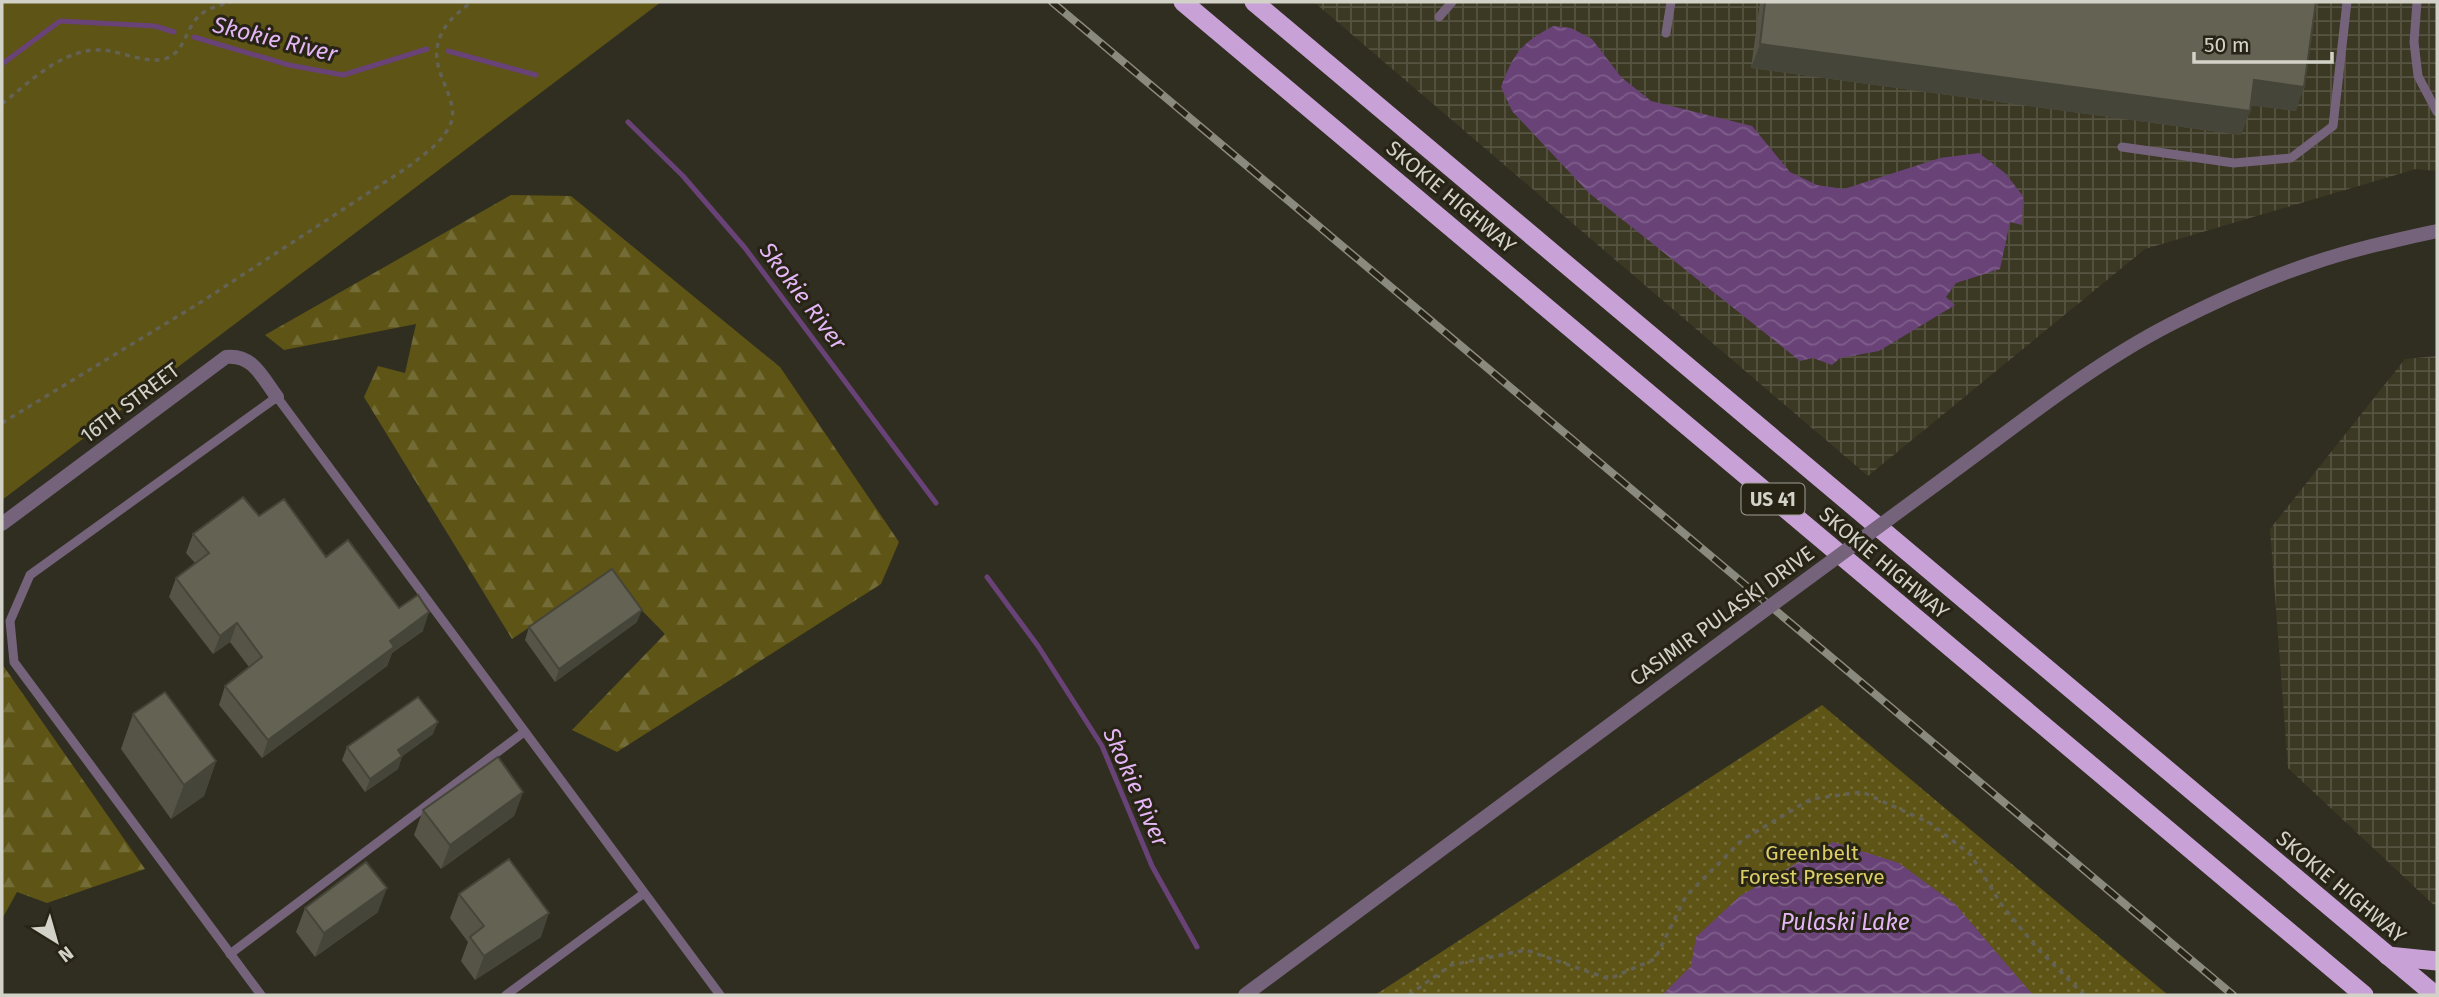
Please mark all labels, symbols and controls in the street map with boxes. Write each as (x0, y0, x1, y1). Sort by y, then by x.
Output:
water label: Skokie River (209, 10, 341, 68)
scale bar (2194, 21, 2332, 65)
text: 50 m (2204, 32, 2250, 58)
street label: SKOKIE HIGHWAY (1381, 135, 1521, 259)
water label: Skokie River (753, 236, 853, 356)
street label: 16TH STREET (75, 357, 185, 449)
road number: US 41 (1742, 484, 1804, 514)
street label: SKOKIE HIGHWAY (1814, 501, 1954, 625)
street label: CASIMIR PULASKI DRIVE (1625, 540, 1819, 692)
water label: Skokie River (1097, 722, 1175, 852)
street label: SKOKIE HIGHWAY (2271, 825, 2411, 949)
park label: Greenbelt Forest Preserve (1739, 840, 1885, 890)
north arrow (21, 906, 91, 976)
water label: Pulaski Lake (1780, 908, 1910, 936)
text: N (54, 941, 78, 967)

